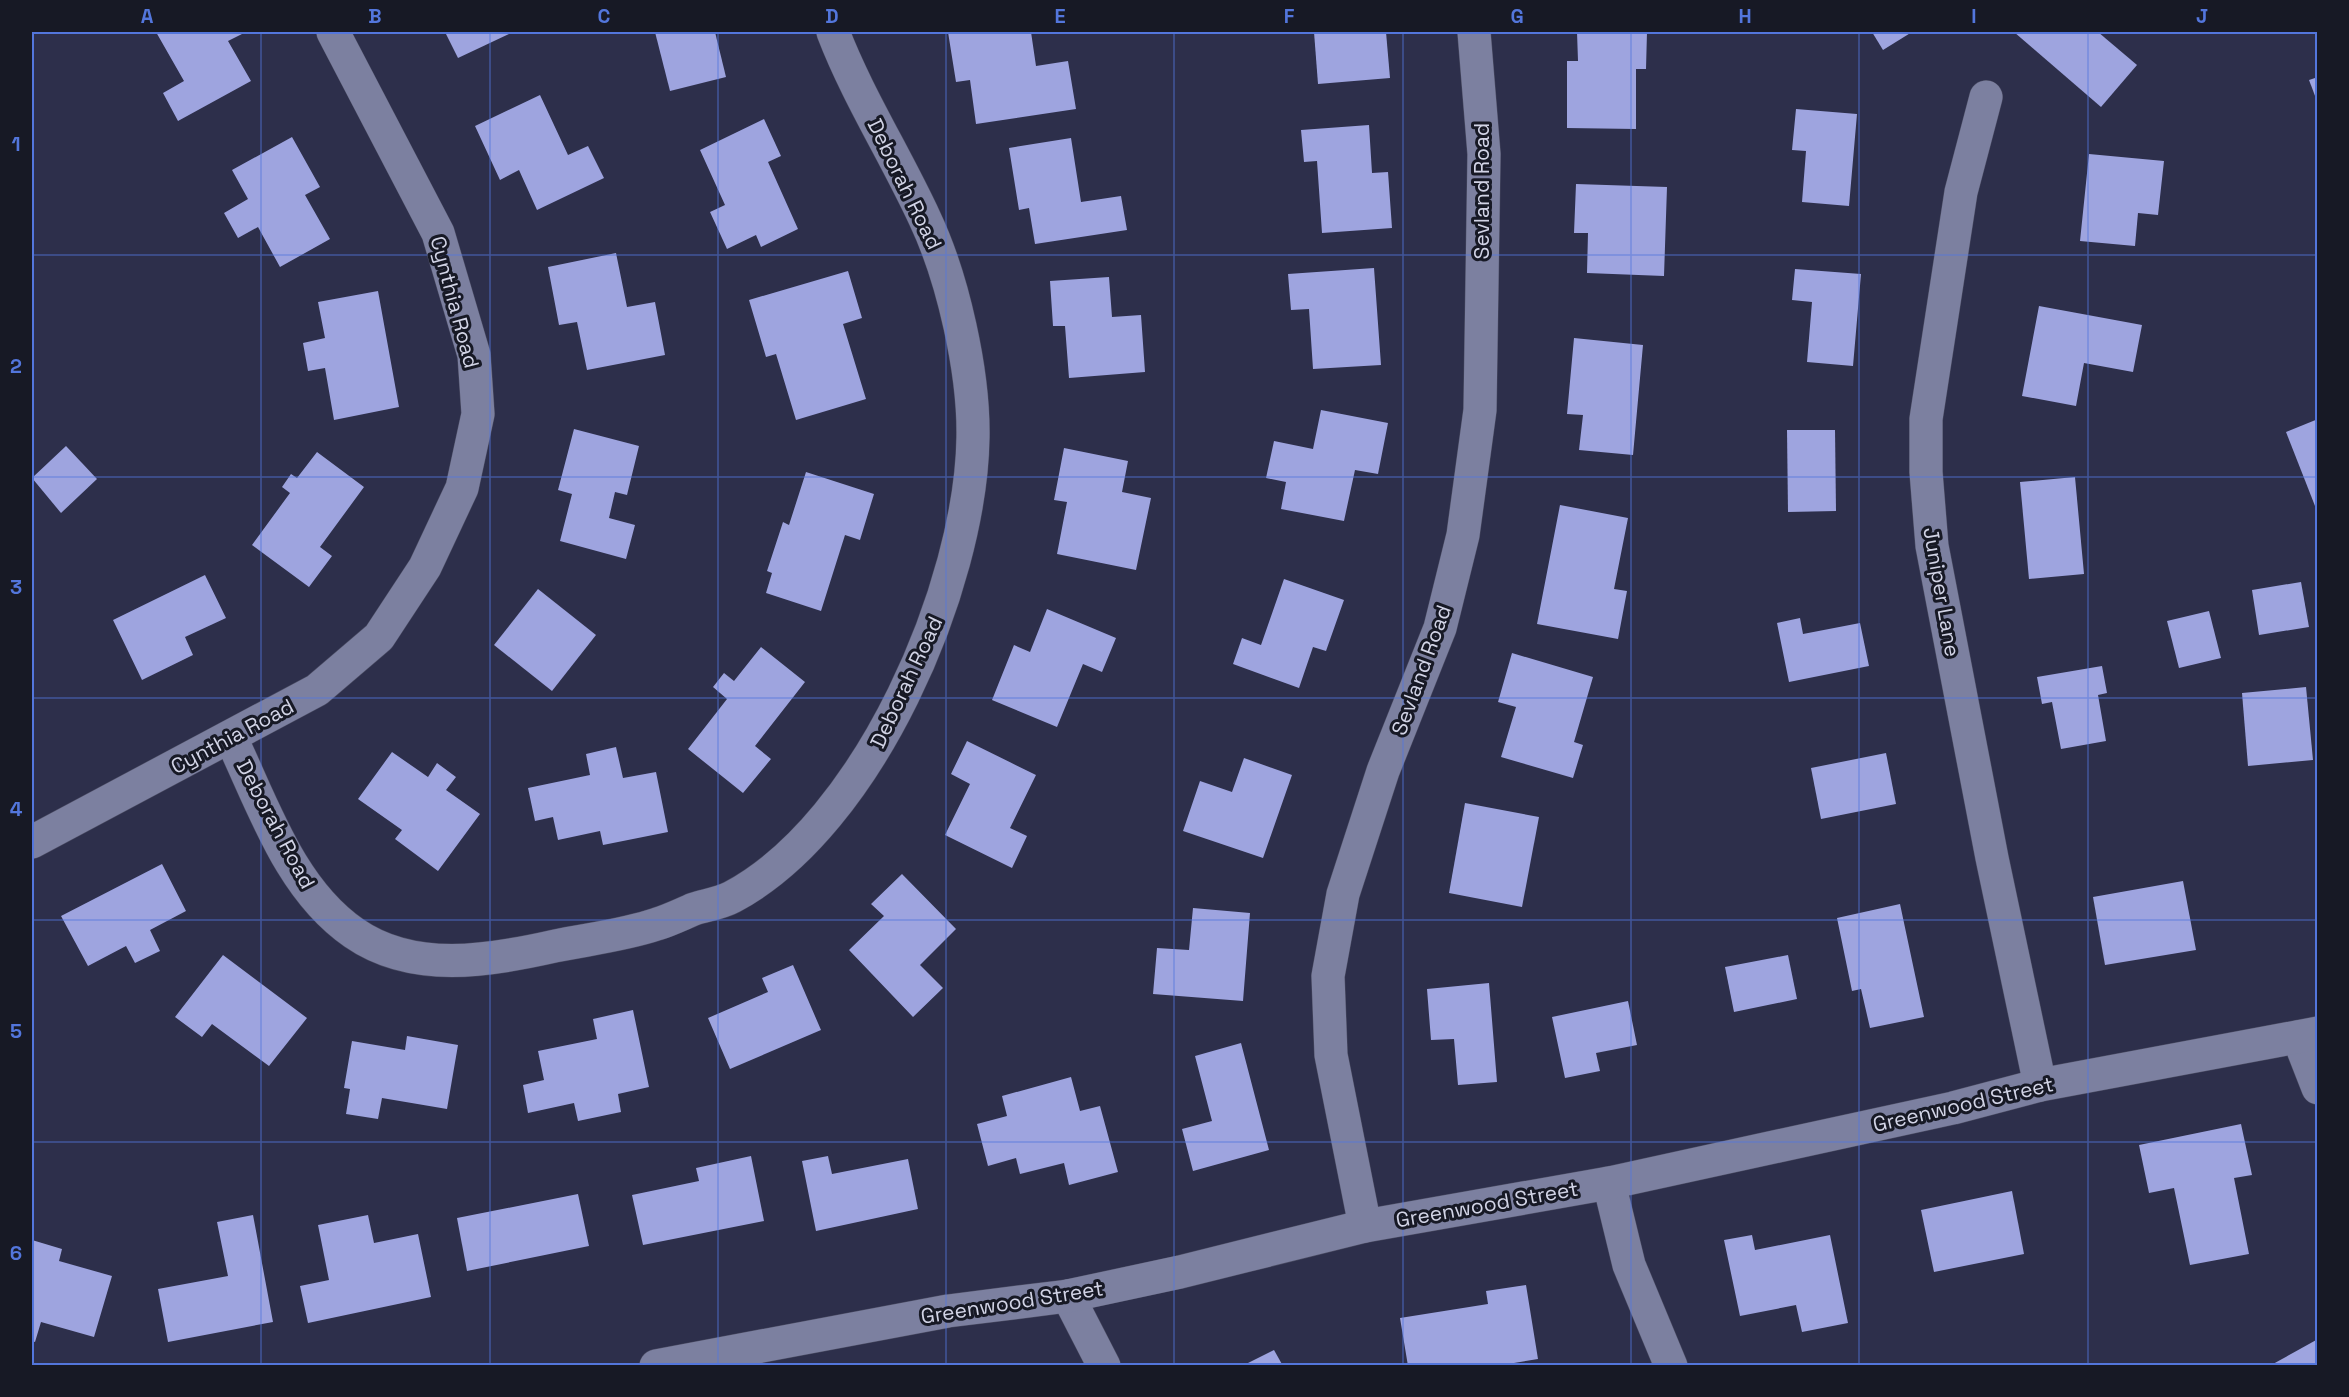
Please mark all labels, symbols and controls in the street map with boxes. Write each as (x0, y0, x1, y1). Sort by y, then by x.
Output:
text: A (141, 3, 154, 29)
text: B (368, 3, 382, 29)
text: C (598, 3, 611, 29)
text: D (825, 3, 839, 29)
text: E (1054, 3, 1066, 29)
text: F (1284, 3, 1295, 29)
text: G (1510, 3, 1524, 29)
text: H (1738, 3, 1752, 29)
text: I (1971, 3, 1977, 29)
text: J (2196, 3, 2208, 29)
street label: Deborah Road (862, 114, 948, 254)
street label: Sevland Road (1468, 123, 1495, 259)
text: 1 (11, 131, 21, 157)
street label: Cynthia Road (424, 233, 486, 371)
text: 2 (10, 353, 22, 379)
street label: Juniper Lane (1917, 525, 1967, 659)
text: 3 (10, 574, 22, 600)
street label: Sevland Road (1385, 601, 1457, 739)
street label: Deborah Road (864, 612, 948, 752)
street label: Cynthia Road (166, 692, 298, 780)
street label: Deborah Road (231, 755, 321, 893)
text: 4 (10, 796, 23, 822)
text: 5 (10, 1018, 22, 1044)
street label: Greenwood Street (1870, 1070, 2056, 1138)
street label: Greenwood Street (1394, 1175, 1580, 1233)
text: 6 (10, 1240, 22, 1266)
street label: Greenwood Street (919, 1274, 1105, 1330)

